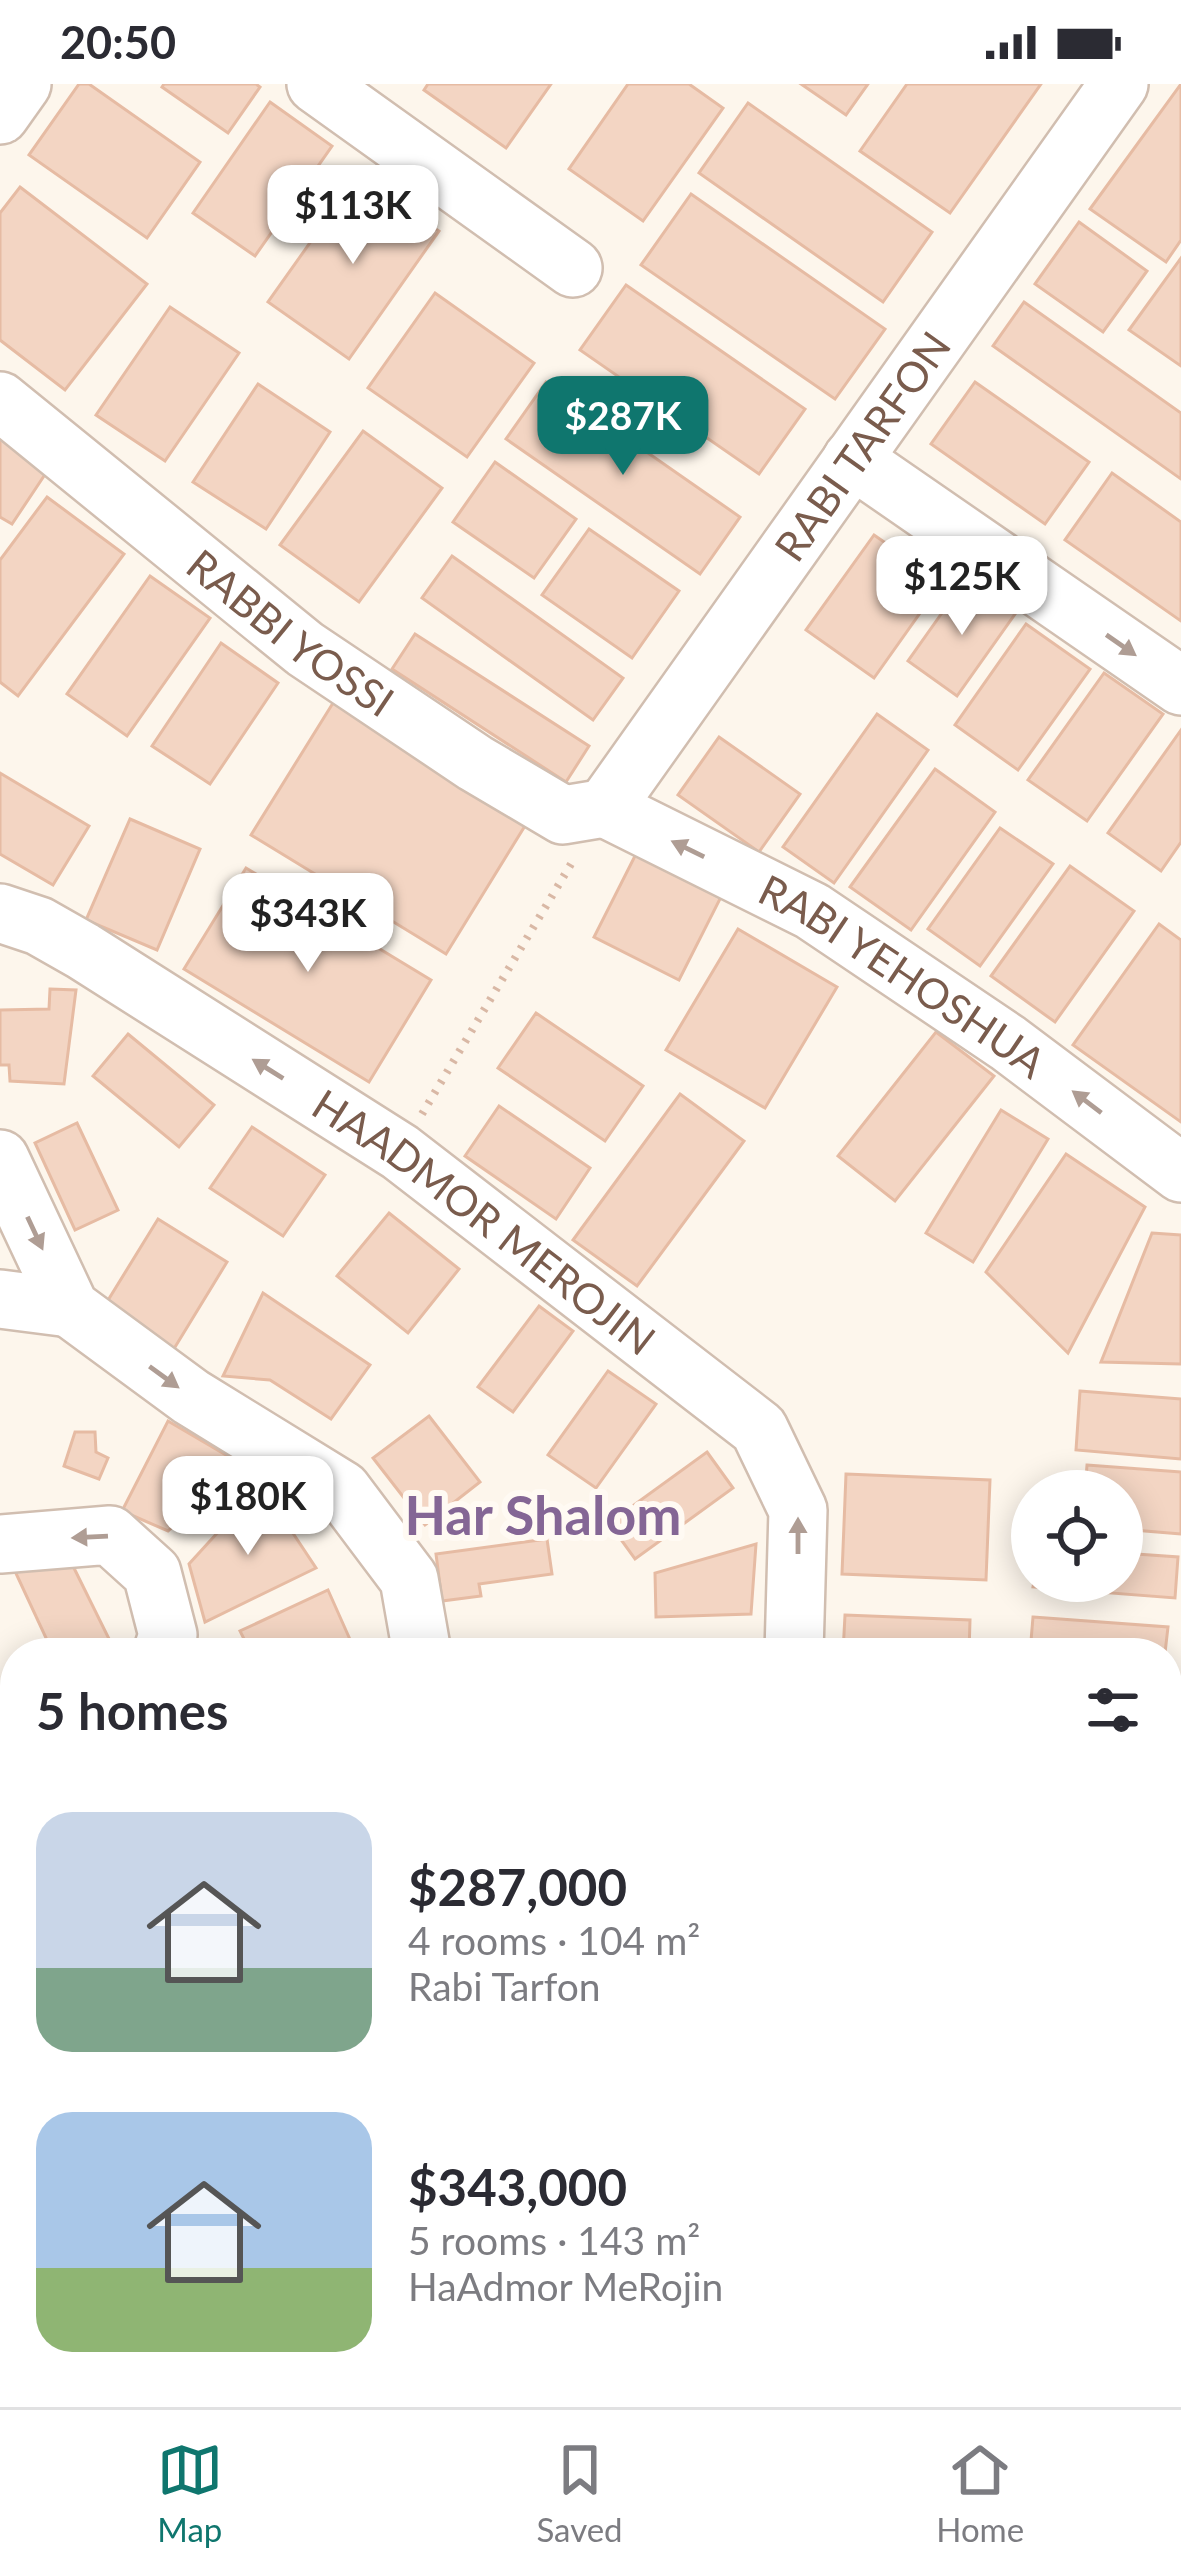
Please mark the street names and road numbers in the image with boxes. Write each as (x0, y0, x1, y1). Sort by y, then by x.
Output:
street label: RABI TARFON (764, 322, 960, 570)
street label: RABBI YOSSI (178, 539, 403, 726)
street label: RABI YEHOSHUA (751, 864, 1056, 1088)
street label: HAADMOR MEROJIN (304, 1078, 665, 1365)

